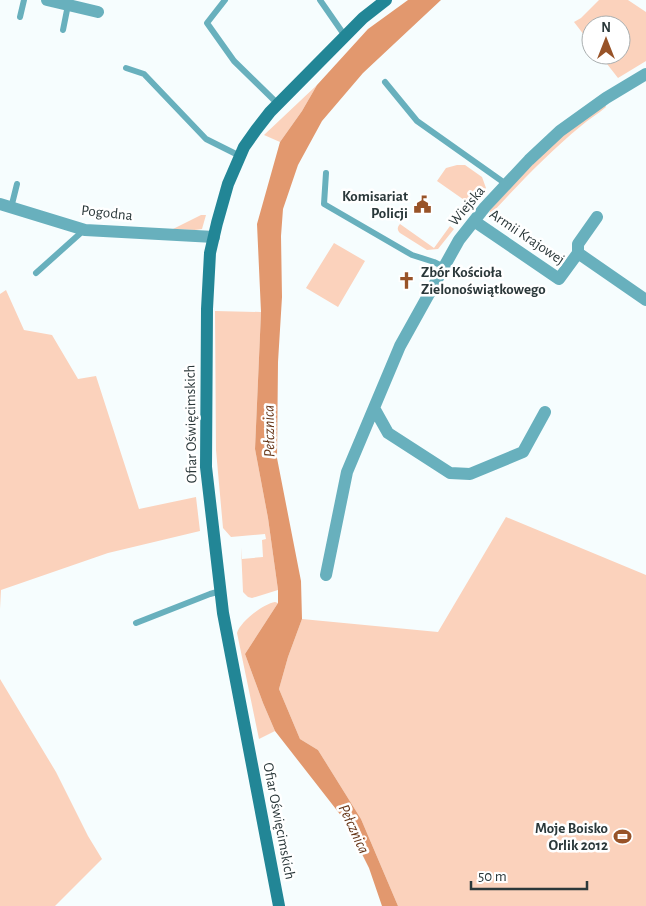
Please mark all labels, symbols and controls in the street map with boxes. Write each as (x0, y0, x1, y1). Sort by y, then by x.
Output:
north arrow (581, 15, 631, 65)
text: N (601, 21, 611, 35)
street label: Wiejska (446, 183, 488, 229)
place label: Komisariat Policji (342, 189, 408, 221)
public building icon: Komisariat Policji (412, 195, 432, 215)
street label: Pogodna (81, 203, 134, 223)
street label: Armii Krajowej (487, 207, 567, 267)
place label: Zbór Kościoła Zielonoświątkowego (421, 265, 546, 297)
church icon: Zbór Kościoła Zielonoświątkowego (397, 271, 417, 291)
street label: Ofiar Oświęcimskich (182, 365, 200, 483)
water label: Pełcznica (261, 405, 277, 457)
street label: Ofiar Oświęcimskich (260, 761, 298, 881)
water label: Pełcznica (336, 802, 372, 856)
place label: Moje Boisko Orlik 2012 (535, 821, 608, 853)
sports icon: Moje Boisko Orlik 2012 (612, 827, 632, 847)
scale bar (471, 858, 587, 890)
text: 50 m (478, 869, 507, 884)

